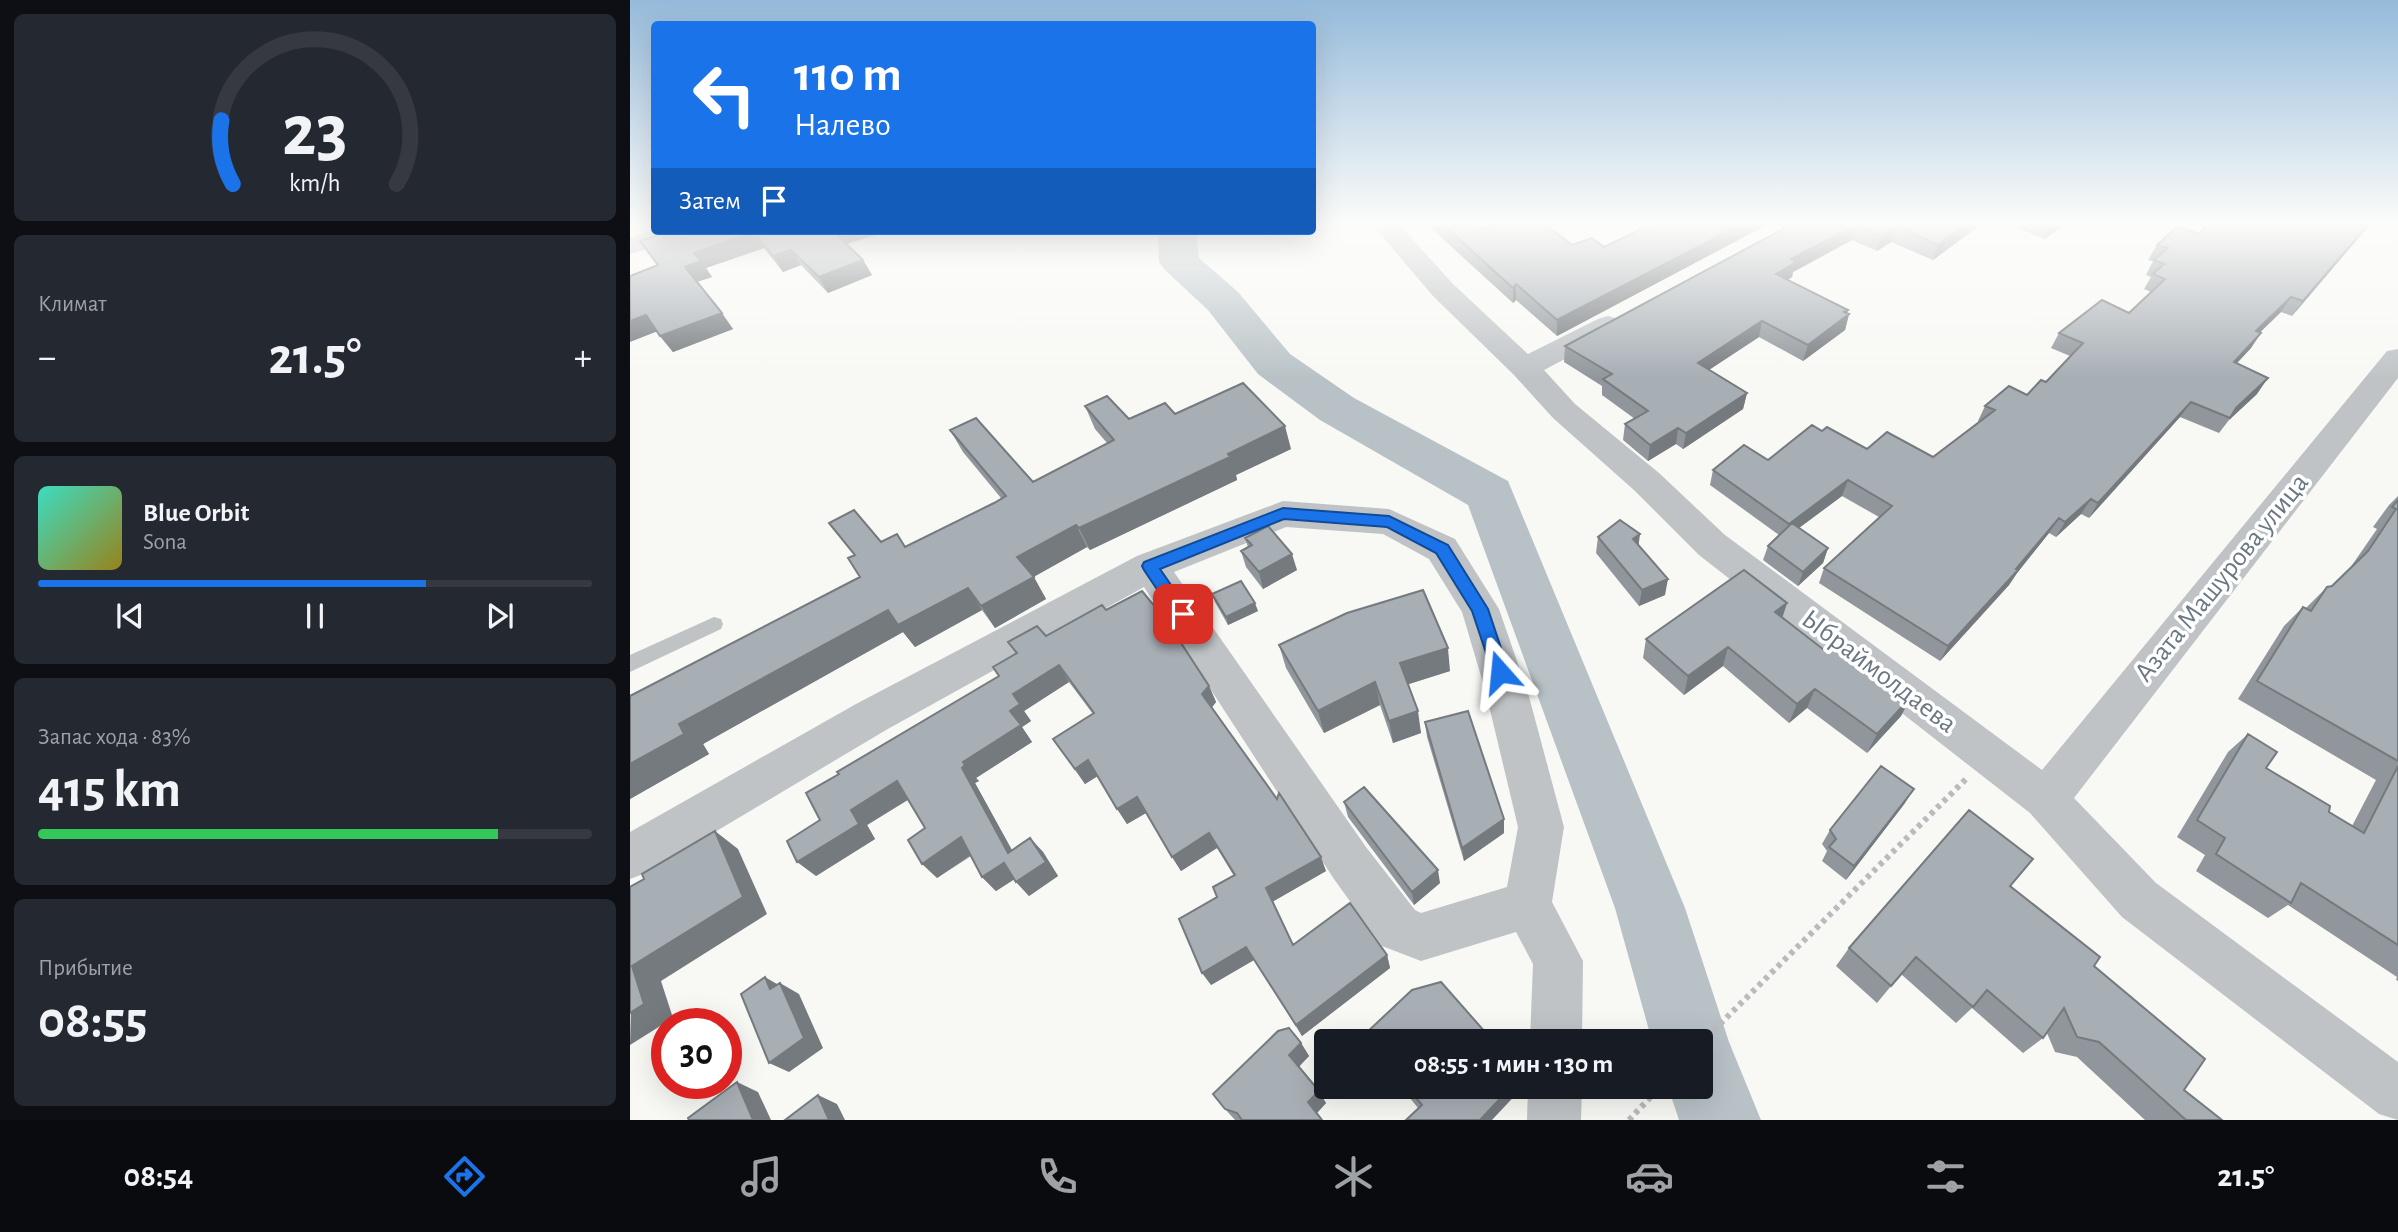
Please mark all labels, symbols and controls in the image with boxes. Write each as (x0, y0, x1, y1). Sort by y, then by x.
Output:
icon: left (679, 49, 770, 140)
text: 110 m (794, 51, 902, 100)
text: 23 (282, 96, 348, 169)
text: Налево (794, 109, 891, 141)
text: km/h (289, 170, 341, 195)
icon: arrive (755, 182, 793, 220)
text: Затем (679, 188, 741, 214)
text: Климат (38, 293, 107, 316)
text: 21.5° (269, 331, 361, 383)
text: − (38, 339, 56, 377)
text: + (574, 339, 592, 377)
street label: Азата Машурова улица (2130, 468, 2314, 687)
text: Blue Orbit (143, 500, 249, 526)
text: Sona (143, 531, 187, 554)
pin (1153, 584, 1213, 644)
icon: arrive (1164, 595, 1202, 633)
icon: previous (111, 597, 149, 635)
icon: pause (296, 597, 334, 635)
icon: next (481, 597, 519, 635)
street label: Ыбраймолдаева (1797, 605, 1961, 739)
position arrow (1463, 635, 1537, 709)
text: Запас хода · 83% (38, 726, 191, 749)
text: 415 km (38, 764, 181, 816)
text: Прибытие (38, 957, 133, 980)
text: 08:55 (38, 995, 148, 1047)
speed limit sign: 30 (651, 1008, 742, 1099)
text: 08:55 · 1 мин · 130 m (1414, 1051, 1613, 1077)
icon: directions (440, 1152, 489, 1201)
icon: music (737, 1152, 786, 1201)
icon: phone (1033, 1152, 1082, 1201)
icon: climate (1329, 1152, 1378, 1201)
icon: car (1625, 1152, 1674, 1201)
icon: filters (1921, 1152, 1970, 1201)
text: 08:54 (124, 1160, 193, 1192)
text: 21.5° (2217, 1160, 2274, 1192)

